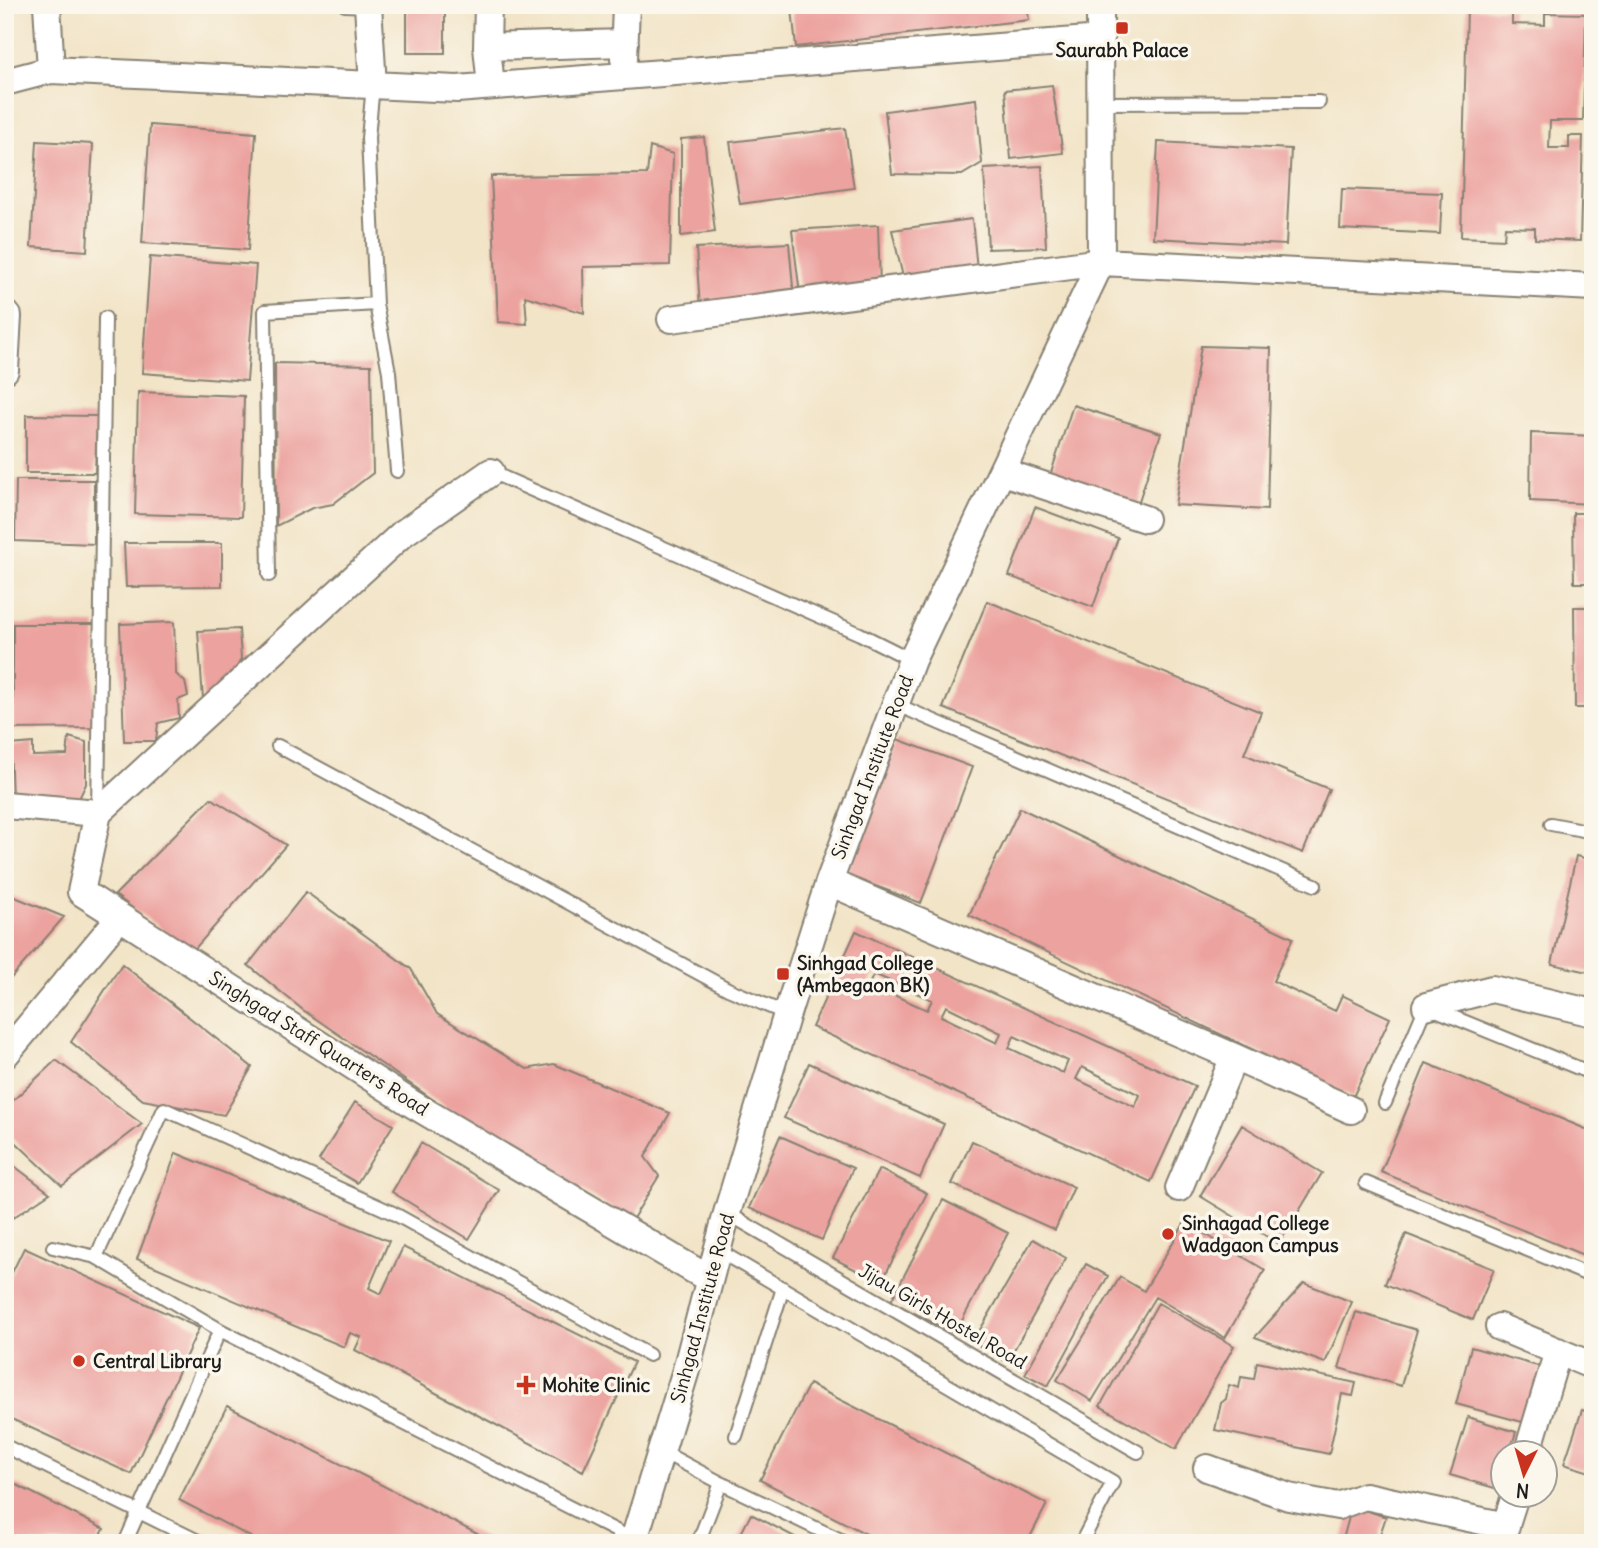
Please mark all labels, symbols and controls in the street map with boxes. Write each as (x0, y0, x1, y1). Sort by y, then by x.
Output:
marker: Saurabh Palace (1114, 20, 1130, 36)
place label: Saurabh Palace (1055, 38, 1189, 62)
street label: Sinhgad Institute Road (826, 672, 918, 862)
place label: Sinhgad College (Ambegaon BK) (797, 951, 933, 997)
street label: Singhgad Staff Quarters Road (205, 965, 433, 1121)
marker: Sinhgad College (Ambegaon BK) (775, 966, 791, 982)
street label: Sinhgad Institute Road (665, 1211, 739, 1405)
place label: Sinhagad College Wadgaon Campus (1182, 1211, 1339, 1257)
marker: Sinhagad College Wadgaon Campus (1160, 1226, 1176, 1242)
street label: Jijau Girls Hostel Road (854, 1258, 1032, 1374)
place label: Central Library (93, 1349, 222, 1373)
marker: Central Library (71, 1353, 87, 1369)
place label: Mohite Clinic (542, 1373, 650, 1397)
marker: Mohite Clinic (516, 1375, 536, 1395)
north arrow (1490, 1440, 1560, 1510)
text: N (1515, 1478, 1530, 1503)

